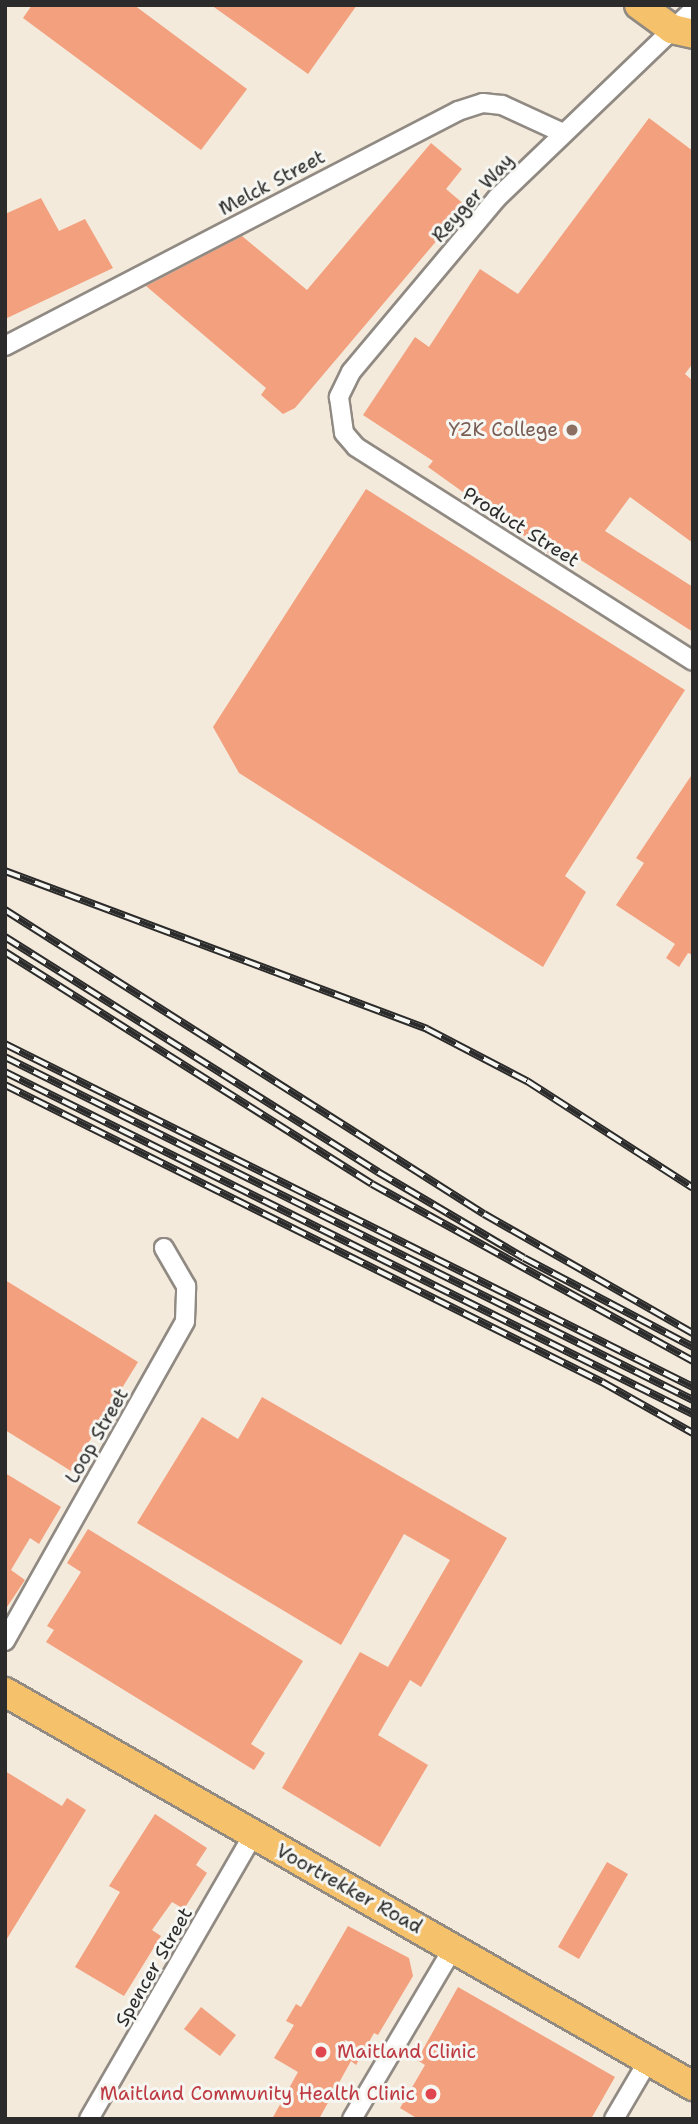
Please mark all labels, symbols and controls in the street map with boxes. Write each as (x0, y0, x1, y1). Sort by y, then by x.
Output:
street label: Melck Street (215, 146, 329, 220)
street label: Reyger Way (427, 149, 519, 247)
place label: Y2K College (449, 419, 558, 441)
marker: Y2K College (564, 422, 580, 438)
street label: Product Street (459, 482, 583, 572)
street label: Loop Street (61, 1384, 133, 1488)
street label: Voortrekker Road (272, 1839, 426, 1939)
street label: Spencer Street (111, 1903, 197, 2031)
place label: Maitland Clinic (337, 2041, 476, 2063)
marker: Maitland Clinic (311, 2042, 331, 2062)
place label: Maitland Community Health Clinic (100, 2083, 415, 2105)
marker: Maitland Community Health Clinic (421, 2084, 441, 2104)

